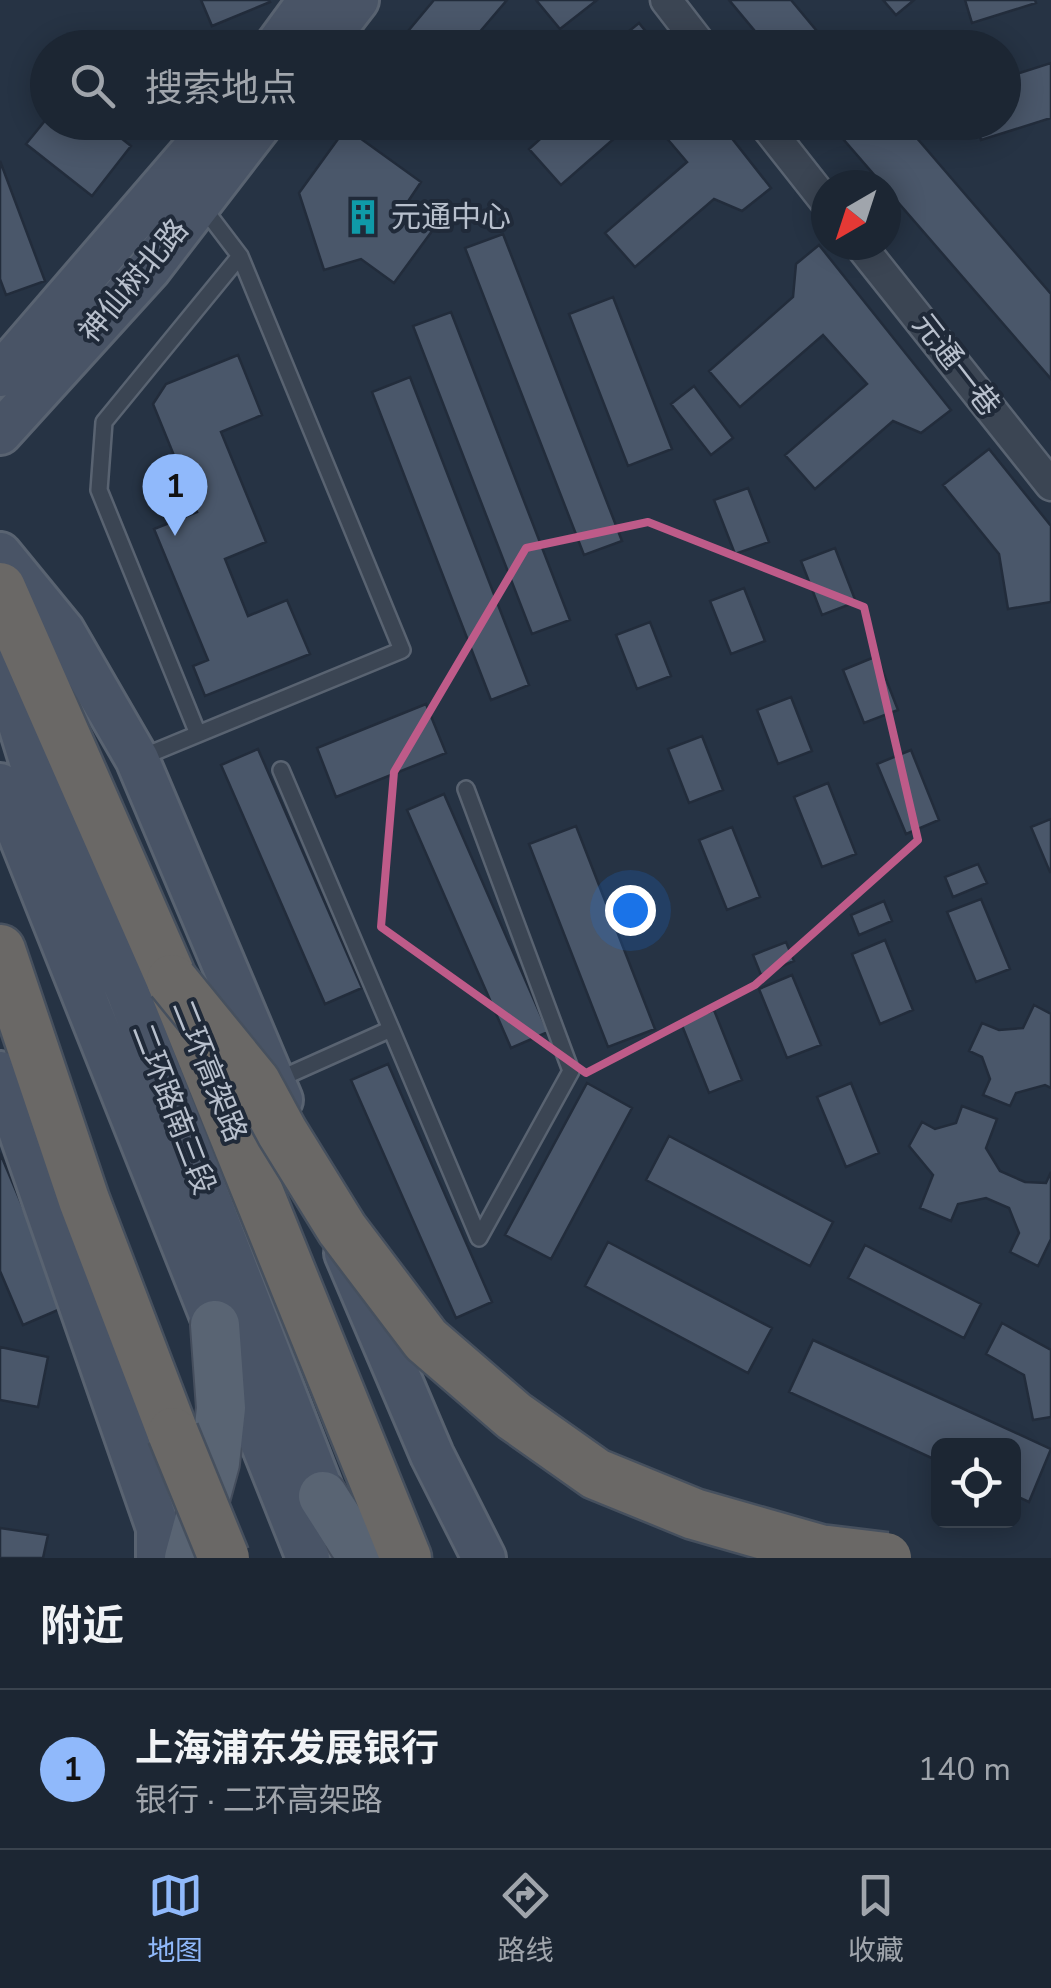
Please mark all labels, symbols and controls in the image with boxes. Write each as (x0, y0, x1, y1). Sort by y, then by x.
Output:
search box (30, 30, 1021, 140)
icon: search (65, 58, 120, 113)
text: 搜索地点 (145, 63, 297, 114)
north arrow (811, 170, 901, 260)
place label: 元通中心 (391, 197, 511, 238)
building icon: 元通中心 (344, 198, 382, 236)
street label: 神仙树北路 (70, 210, 198, 352)
street label: 元通一巷 (903, 305, 1009, 425)
pin: 1 (142, 454, 208, 536)
your location (605, 885, 656, 936)
street label: 二环高架路 (162, 994, 256, 1148)
street label: 二环路南三段 (122, 1018, 224, 1200)
map controls (931, 1438, 1021, 1528)
button: locate (931, 1438, 1021, 1528)
text: 附近 (40, 1598, 124, 1655)
text: 上海浦东发展银行 (135, 1723, 439, 1774)
text: 1 (63, 1748, 82, 1791)
text: 140 m (918, 1748, 1011, 1791)
text: 银行 · 二环高架路 (135, 1779, 383, 1822)
tab: 地图 (147, 1868, 203, 1970)
tab: 路线 (497, 1868, 554, 1970)
tab: 收藏 (848, 1868, 904, 1970)

